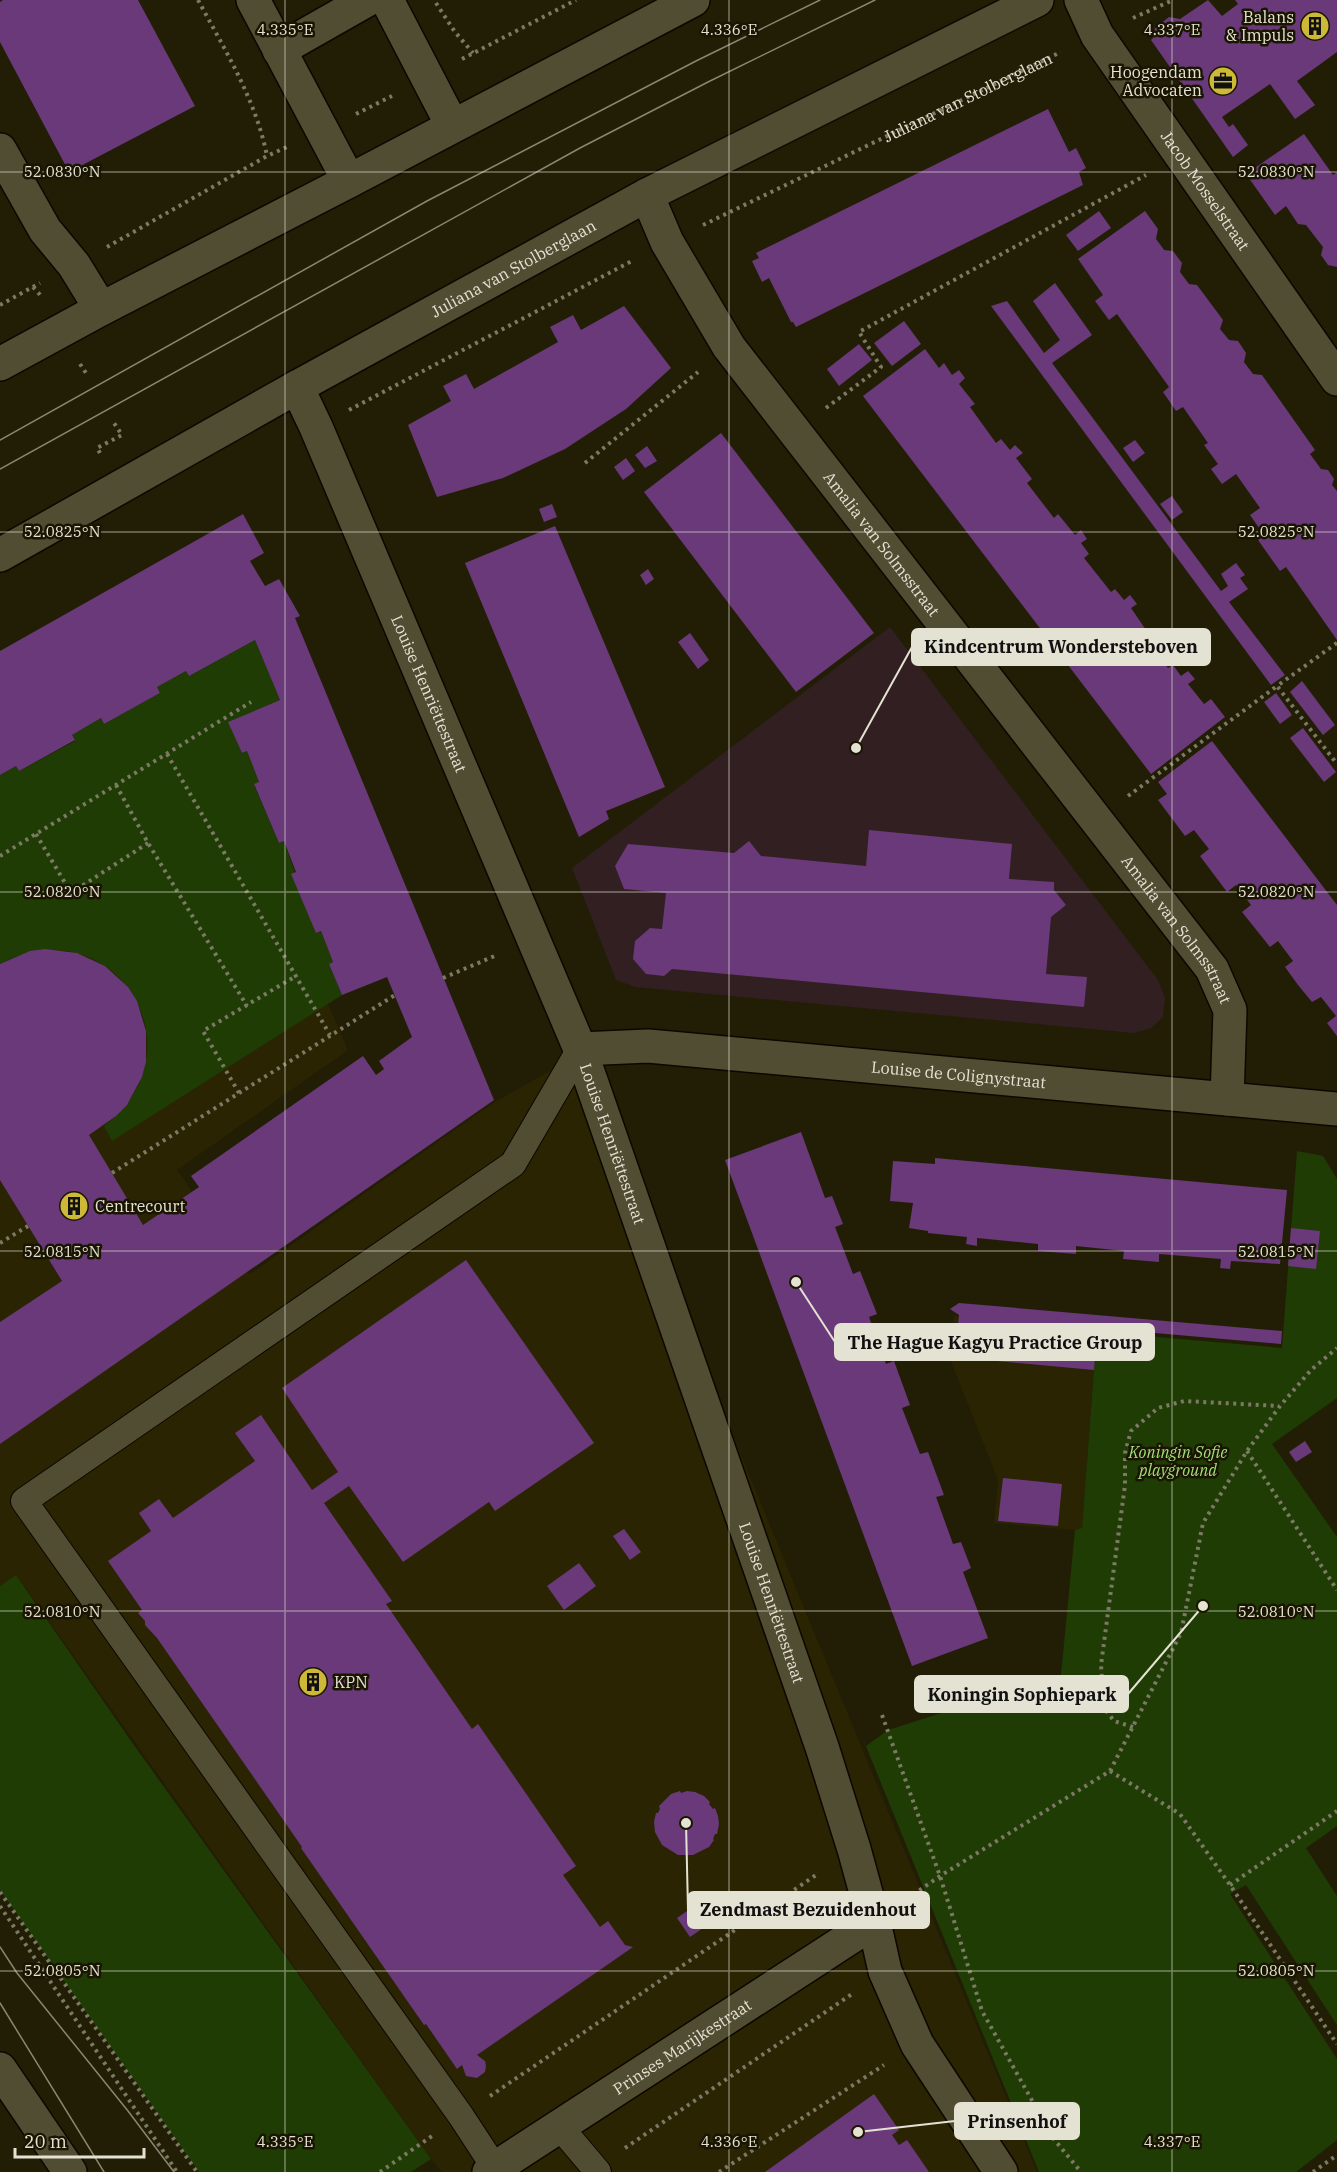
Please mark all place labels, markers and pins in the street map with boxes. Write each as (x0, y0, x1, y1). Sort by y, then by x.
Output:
place label: Balans & Impuls (1226, 7, 1294, 45)
building icon: Balans & Impuls (1299, 10, 1331, 42)
place label: Hoogendam Advocaten (1110, 62, 1202, 100)
office icon: Hoogendam Advocaten (1207, 65, 1239, 97)
callout: Kindcentrum Wondersteboven (912, 629, 1210, 665)
building icon: Centrecourt (58, 1190, 90, 1222)
place label: Centrecourt (95, 1196, 186, 1216)
callout: The Hague Kagyu Practice Group (835, 1324, 1154, 1360)
building icon: KPN (297, 1666, 329, 1698)
place label: KPN (334, 1672, 368, 1692)
callout: Koningin Sophiepark (915, 1676, 1128, 1712)
callout: Zendmast Bezuidenhout (688, 1892, 929, 1928)
callout: Prinsenhof (955, 2103, 1079, 2139)

